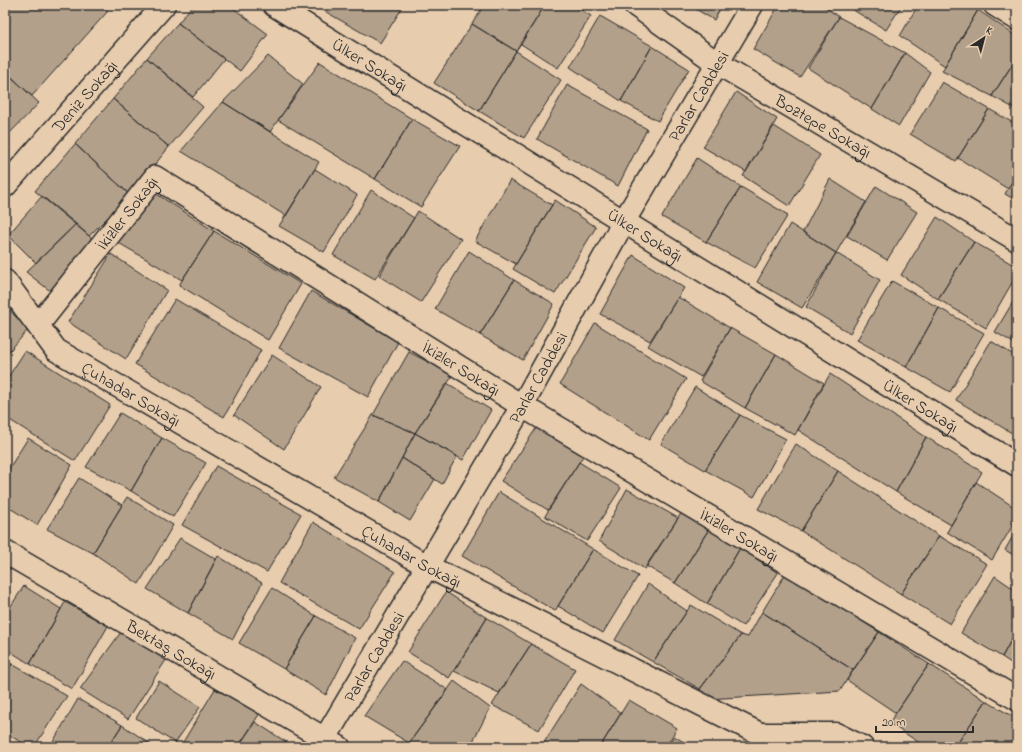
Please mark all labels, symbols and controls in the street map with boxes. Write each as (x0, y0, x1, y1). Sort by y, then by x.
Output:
north arrow (964, 18, 1004, 58)
text: K (982, 23, 997, 39)
street label: Ülker Sokağı (327, 33, 412, 99)
street label: Parlar Caddesi (663, 46, 736, 147)
street label: Deniz Sokağı (46, 55, 124, 139)
street label: Boztepe Sokağı (769, 88, 876, 166)
street label: İkizler Sokağı (91, 171, 165, 256)
street label: Ülker Sokağı (602, 203, 687, 269)
street label: Parlar Caddesi (503, 327, 575, 429)
street label: İkizler Sokağı (417, 336, 505, 404)
street label: Çuhadar Sokağı (76, 356, 185, 434)
street label: Ülker Sokağı (878, 374, 963, 440)
street label: İkizler Sokağı (694, 503, 783, 569)
street label: Çuhadar Sokağı (356, 519, 465, 596)
street label: Parlar Caddesi (338, 607, 412, 708)
street label: Bektaş Sokağı (120, 614, 221, 687)
scale bar (876, 708, 973, 734)
text: 20 m (882, 714, 905, 732)

